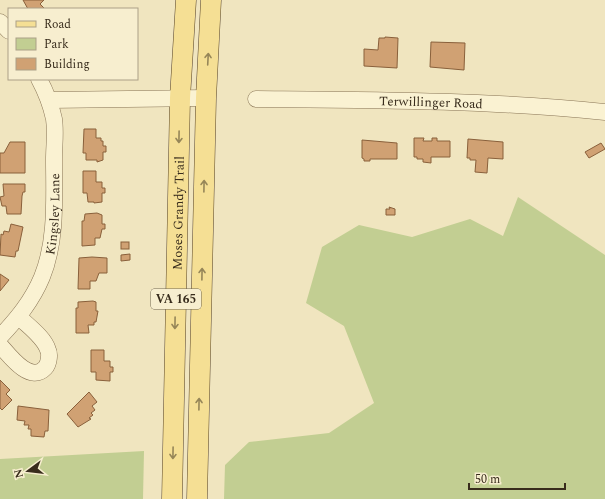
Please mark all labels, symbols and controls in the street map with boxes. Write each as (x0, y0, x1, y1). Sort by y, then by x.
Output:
legend (8, 8, 138, 80)
text: Road (44, 15, 71, 34)
text: Park (44, 35, 69, 54)
one-way arrow (204, 53, 211, 66)
text: Building (44, 55, 90, 74)
street label: Terwillinger Road (379, 91, 483, 114)
one-way arrow (175, 130, 183, 143)
street label: Moses Grandy Trail (168, 156, 190, 270)
street label: Kingsley Lane (40, 173, 65, 257)
one-way arrow (200, 180, 208, 193)
one-way arrow (198, 268, 206, 281)
road number: VA 165 (151, 289, 201, 309)
one-way arrow (172, 316, 179, 329)
one-way arrow (195, 398, 203, 411)
one-way arrow (169, 446, 177, 459)
north arrow (8, 451, 48, 491)
scale bar (469, 465, 565, 491)
text: N (9, 467, 28, 480)
text: 50 m (475, 470, 500, 489)

